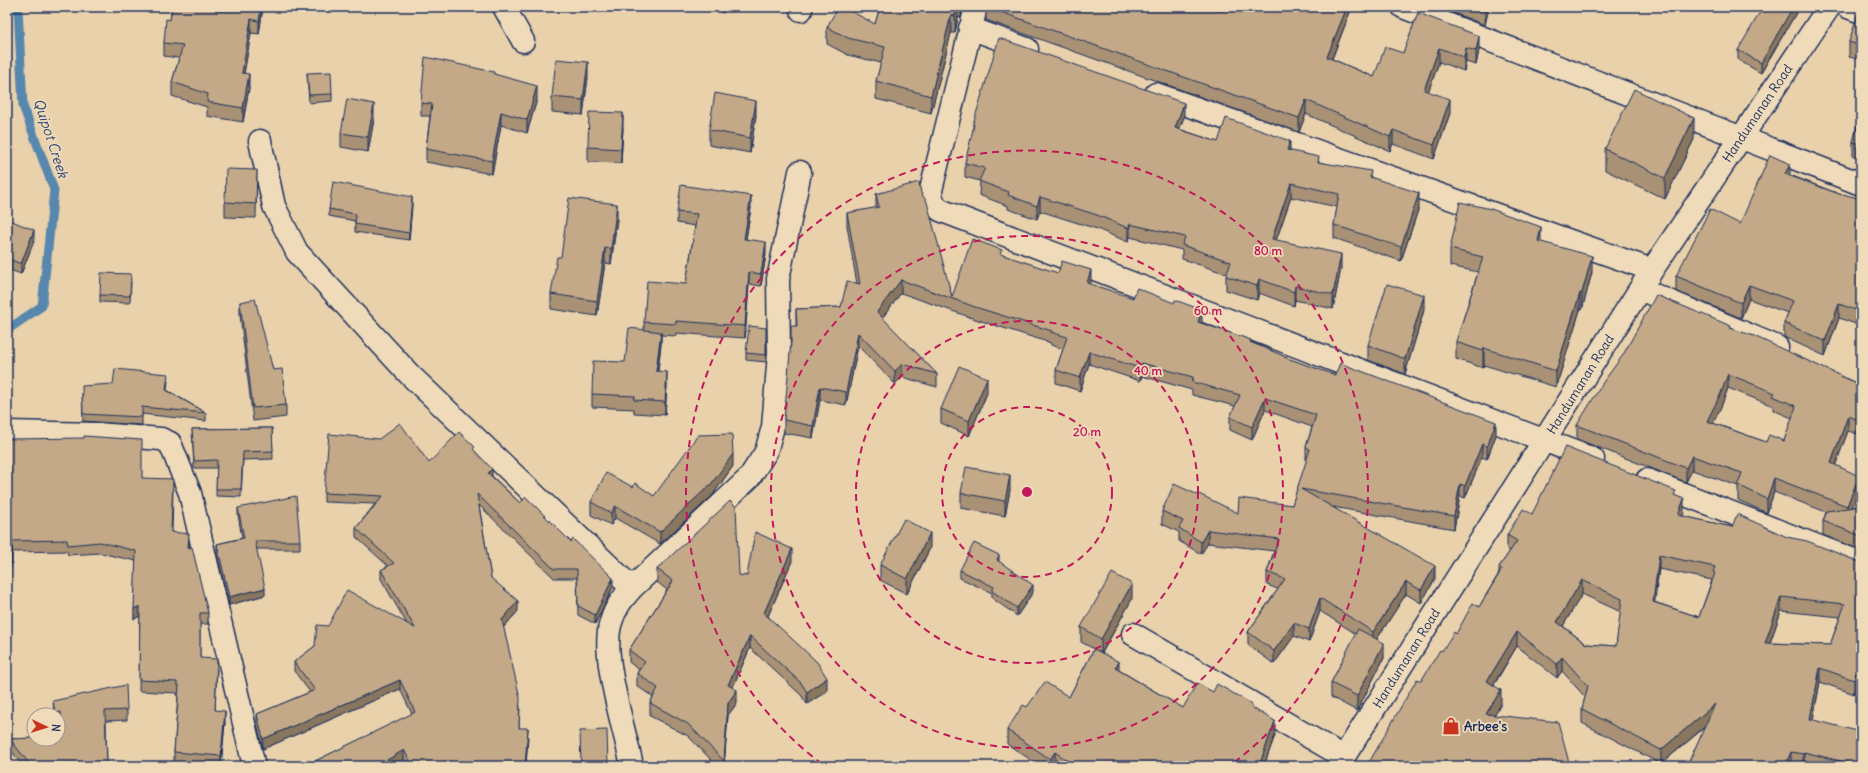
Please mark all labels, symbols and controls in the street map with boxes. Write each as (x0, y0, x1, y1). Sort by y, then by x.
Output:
street label: Handumanan Road (1718, 61, 1797, 165)
water label: Quipot Creek (30, 96, 73, 181)
text: 80 m (1254, 243, 1283, 258)
text: 60 m (1194, 303, 1223, 318)
street label: Handumanan Road (1543, 331, 1618, 437)
text: 40 m (1134, 363, 1163, 378)
text: 20 m (1073, 424, 1101, 439)
centre of rings (1020, 485, 1034, 499)
street label: Handumanan Road (1369, 605, 1444, 711)
north arrow (26, 707, 66, 747)
shop icon: Arbee's (1441, 716, 1461, 736)
place label: Arbee's (1464, 718, 1507, 735)
text: N (49, 723, 63, 732)

